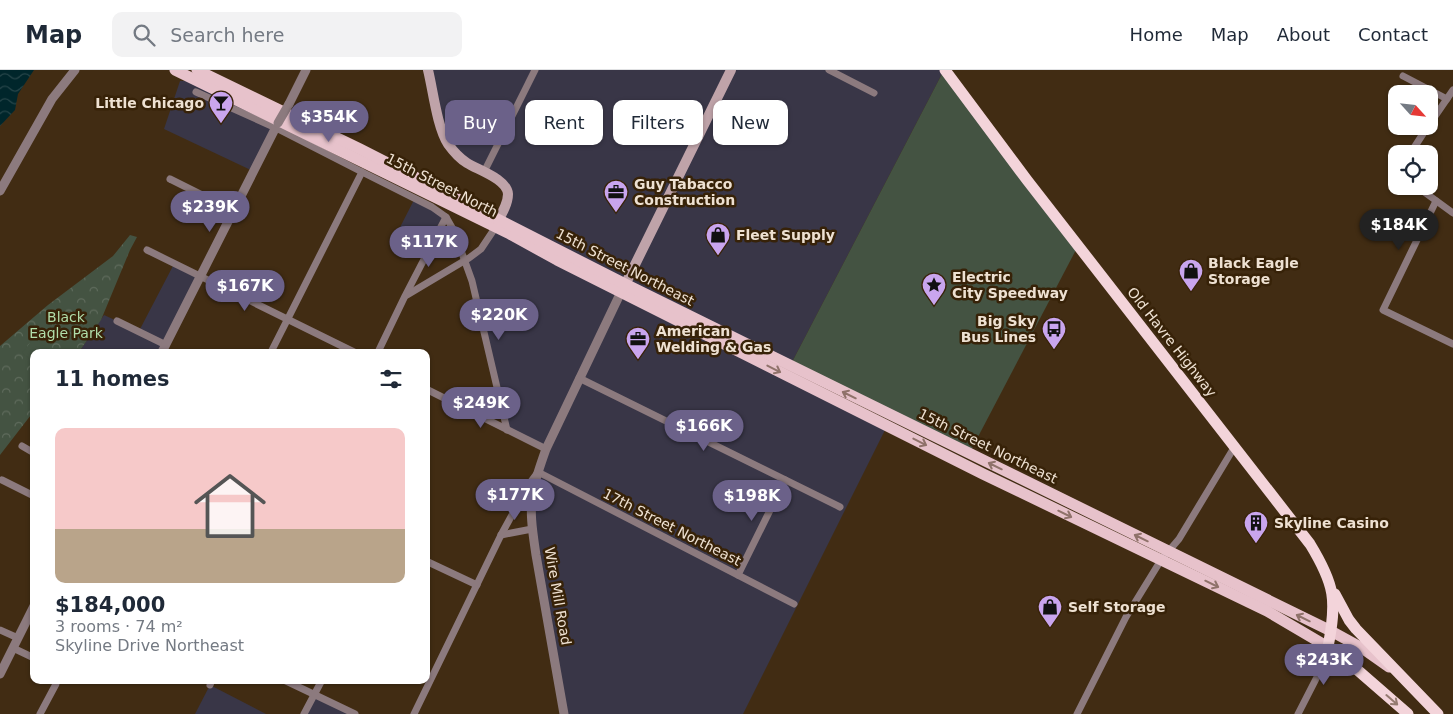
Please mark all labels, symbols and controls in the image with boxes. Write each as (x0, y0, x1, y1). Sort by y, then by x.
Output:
search box (112, 12, 462, 57)
text: Map (25, 21, 82, 49)
icon: search (130, 21, 158, 49)
text: Search here (170, 24, 284, 46)
text: Home (1130, 24, 1183, 45)
text: Map (1211, 24, 1249, 45)
text: About (1277, 24, 1330, 45)
text: Contact (1358, 24, 1428, 45)
north arrow (1388, 85, 1438, 135)
map controls (1388, 85, 1438, 195)
bar icon: Little Chicago (208, 90, 234, 124)
place label: Little Chicago (95, 95, 204, 111)
pin: $354K (294, 100, 364, 143)
chip: Buy (445, 100, 515, 145)
chip: Rent (525, 100, 603, 145)
chip: Filters (613, 100, 703, 145)
chip: New (713, 100, 788, 145)
text: $354K (301, 107, 357, 126)
button: locate (1388, 145, 1438, 195)
street label: 15th Street North (384, 150, 500, 220)
place label: Guy Tabacco Construction (634, 176, 735, 208)
office icon: Guy Tabacco Construction (603, 179, 629, 213)
pin: $239K (175, 190, 245, 233)
text: $239K (182, 197, 238, 216)
pin: $184K (1364, 208, 1434, 251)
text: $184K (1371, 215, 1427, 234)
shop icon: Fleet Supply (705, 222, 731, 256)
street label: 15th Street Northeast (553, 225, 697, 309)
pin: $117K (394, 226, 464, 268)
place label: Fleet Supply (736, 227, 835, 243)
text: $117K (401, 232, 457, 251)
place label: Black Eagle Storage (1208, 255, 1299, 287)
shop icon: Black Eagle Storage (1178, 258, 1204, 292)
place label: Electric City Speedway (952, 269, 1068, 301)
pin: $167K (210, 270, 280, 312)
place icon: Electric City Speedway (921, 272, 947, 306)
text: $167K (217, 276, 273, 295)
street label: Old Havre Highway (1124, 284, 1220, 400)
pin: $220K (464, 298, 534, 341)
text: $220K (471, 305, 527, 324)
park label: Black Eagle Park (29, 309, 104, 341)
place label: Big Sky Bus Lines (961, 313, 1036, 345)
bus stop icon: Big Sky Bus Lines (1041, 316, 1067, 350)
place label: American Welding & Gas (656, 323, 771, 355)
office icon: American Welding & Gas (625, 326, 651, 360)
one-way arrow (767, 364, 782, 374)
icon: filters (377, 365, 405, 393)
text: 11 homes (55, 367, 170, 391)
pin: $249K (446, 386, 516, 429)
one-way arrow (842, 390, 857, 400)
text: $249K (453, 393, 509, 412)
street label: 15th Street Northeast (916, 405, 1061, 487)
pin: $166K (669, 410, 739, 452)
text: $166K (676, 416, 732, 435)
one-way arrow (912, 437, 927, 447)
icon: home (185, 461, 275, 551)
one-way arrow (988, 461, 1003, 471)
pin: $177K (480, 478, 550, 521)
pin: $198K (717, 480, 787, 522)
text: $177K (487, 485, 543, 504)
street label: 17th Street Northeast (600, 485, 744, 569)
text: $198K (724, 486, 780, 505)
one-way arrow (1057, 509, 1072, 519)
building icon: Skyline Casino (1243, 510, 1269, 544)
place label: Skyline Casino (1274, 515, 1389, 531)
one-way arrow (1134, 533, 1149, 542)
street label: Wire Mill Road (542, 546, 574, 646)
one-way arrow (1204, 580, 1219, 590)
text: $184,000 (55, 593, 165, 617)
shop icon: Self Storage (1037, 594, 1063, 628)
place label: Self Storage (1068, 599, 1166, 615)
one-way arrow (1295, 612, 1310, 622)
text: 3 rooms · 74 m² (55, 617, 183, 636)
text: Skyline Drive Northeast (55, 636, 244, 655)
pin: $243K (1289, 644, 1359, 686)
text: $243K (1296, 650, 1352, 669)
one-way arrow (1386, 695, 1399, 706)

